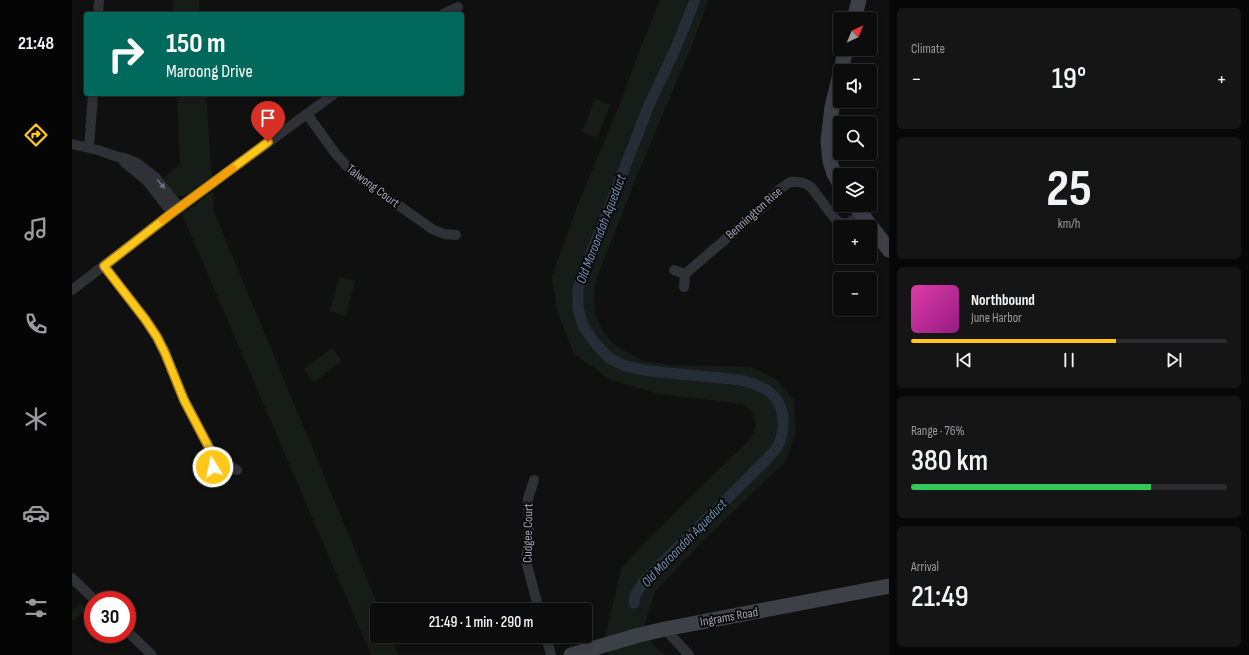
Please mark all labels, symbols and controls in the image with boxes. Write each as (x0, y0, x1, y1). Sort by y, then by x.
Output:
north arrow (833, 12, 877, 56)
map controls (833, 12, 877, 316)
text: 150 m (166, 27, 226, 60)
icon: right (100, 28, 152, 80)
text: 21:48 (18, 33, 54, 54)
text: Climate (911, 41, 945, 57)
text: Maroong Drive (166, 61, 253, 82)
text: 19° (1052, 61, 1086, 97)
button: sound (833, 64, 877, 108)
text: − (911, 66, 922, 93)
text: + (1216, 66, 1227, 93)
pin (251, 101, 285, 142)
icon: arrive (257, 107, 279, 129)
button: search (833, 116, 877, 160)
icon: directions (22, 121, 50, 149)
text: 25 (1046, 158, 1092, 221)
street label: Talwong Court (343, 161, 403, 211)
button: layers (833, 168, 877, 212)
water label: Old Maroondah Aqueduct (572, 171, 630, 286)
one-way arrow (157, 179, 166, 189)
street label: Bennington Rise (722, 183, 786, 243)
icon: music (22, 215, 50, 243)
text: km/h (1058, 216, 1080, 232)
button: + (833, 220, 877, 264)
button: − (833, 272, 877, 316)
text: Northbound (971, 291, 1035, 310)
icon: phone (22, 310, 50, 338)
text: June Harbor (971, 310, 1022, 326)
icon: previous (953, 349, 975, 371)
icon: pause (1058, 349, 1080, 371)
icon: next (1163, 349, 1185, 371)
icon: climate (22, 405, 50, 433)
text: Range · 76% (911, 423, 965, 439)
text: 380 km (911, 443, 988, 479)
position arrow (192, 446, 234, 488)
water label: Old Maroondah Aqueduct (638, 495, 731, 590)
icon: car (22, 499, 50, 527)
street label: Cudgee Court (519, 503, 537, 563)
text: Arrival (911, 559, 939, 575)
text: 21:49 (911, 579, 969, 615)
speed limit sign: 30 (84, 591, 136, 643)
icon: filters (22, 594, 50, 622)
street label: Ingrams Road (699, 604, 759, 630)
text: 21:49 · 1 min · 290 m (429, 613, 533, 632)

